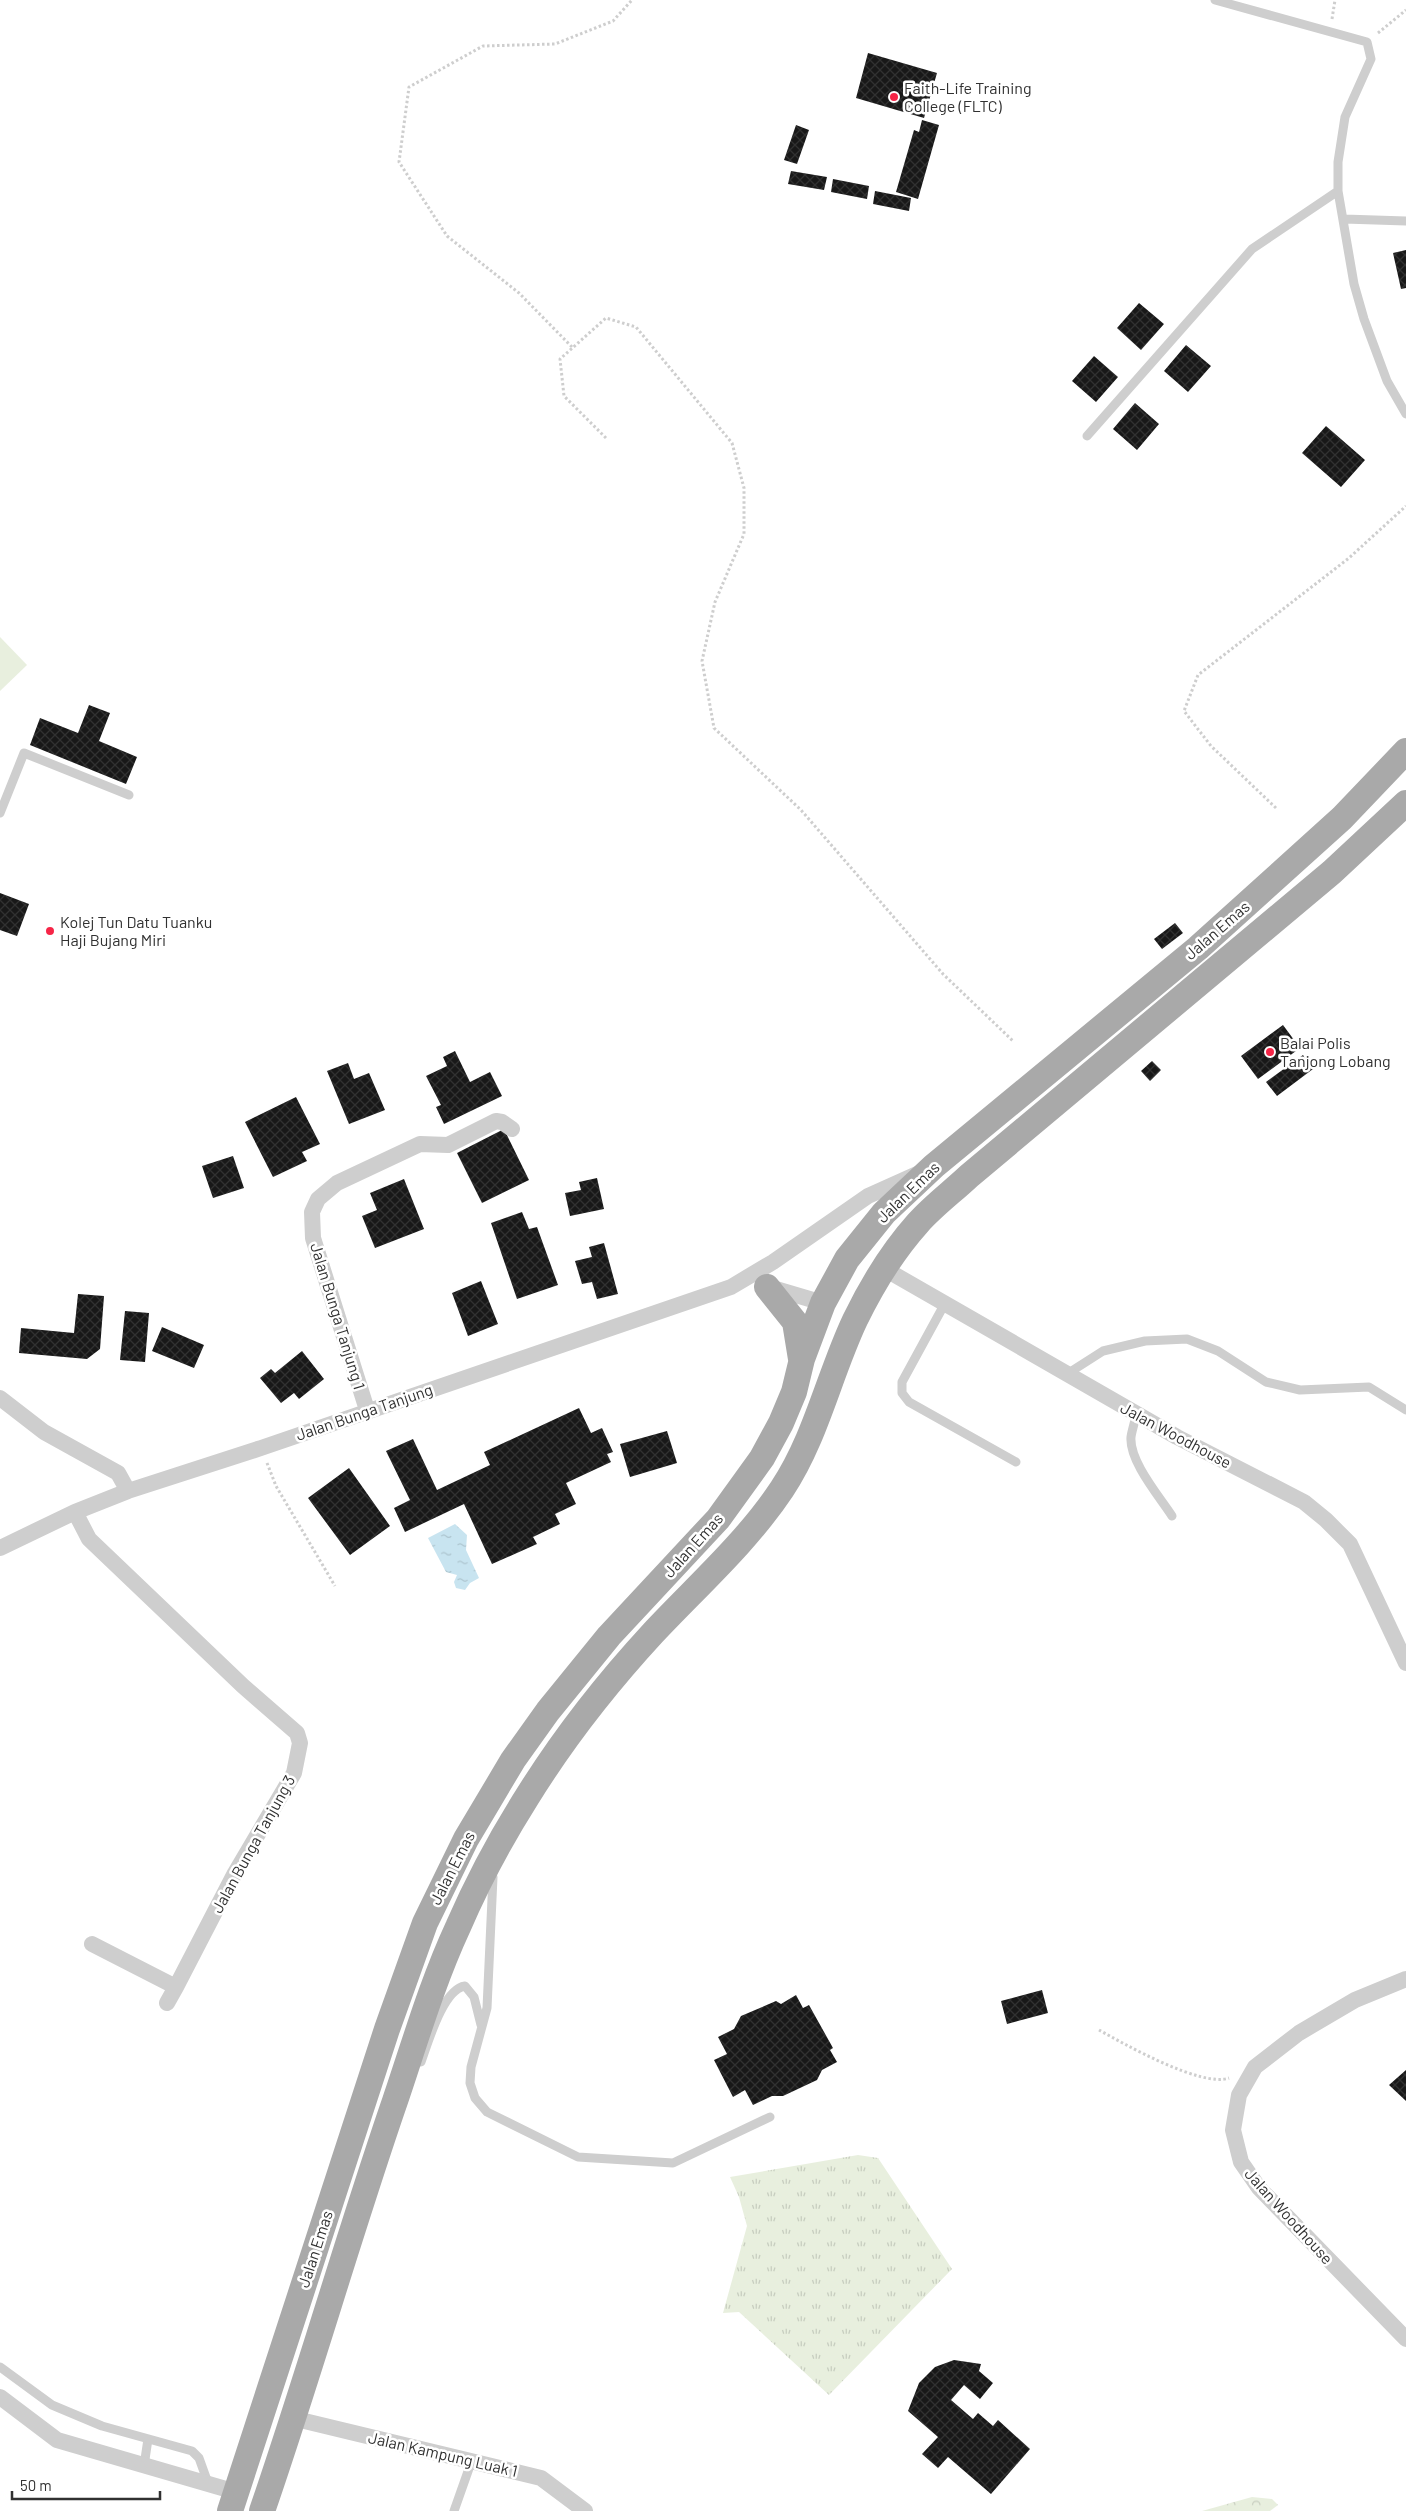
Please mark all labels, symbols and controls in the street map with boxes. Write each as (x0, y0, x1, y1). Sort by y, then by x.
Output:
place label: Faith-Life Training College (FLTC) (904, 78, 1032, 115)
marker: Faith-Life Training College (FLTC) (888, 91, 900, 103)
street label: Jalan Emas (1180, 896, 1253, 963)
place label: Kolej Tun Datu Tuanku Haji Bujang Miri (60, 912, 212, 949)
marker: Kolej Tun Datu Tuanku Haji Bujang Miri (44, 925, 56, 937)
place label: Balai Polis Tanjong Lobang (1280, 1033, 1391, 1070)
marker: Balai Polis Tanjong Lobang (1264, 1046, 1276, 1058)
street label: Jalan Emas (872, 1157, 943, 1226)
street label: Jalan Bunga Tanjung 1 (307, 1240, 370, 1391)
street label: Jalan Bunga Tanjung (293, 1379, 435, 1444)
street label: Jalan Woodhouse (1118, 1397, 1235, 1472)
street label: Jalan Emas (659, 1509, 726, 1581)
street label: Jalan Bunga Tanjung 3 (207, 1771, 298, 1916)
street label: Jalan Emas (425, 1828, 478, 1908)
street label: Jalan Woodhouse (1241, 2164, 1337, 2268)
street label: Jalan Emas (293, 2208, 336, 2290)
street label: Jalan Kampung Luak 1 (367, 2427, 520, 2480)
scale bar (12, 2468, 160, 2500)
text: 50 m (20, 2476, 52, 2494)

